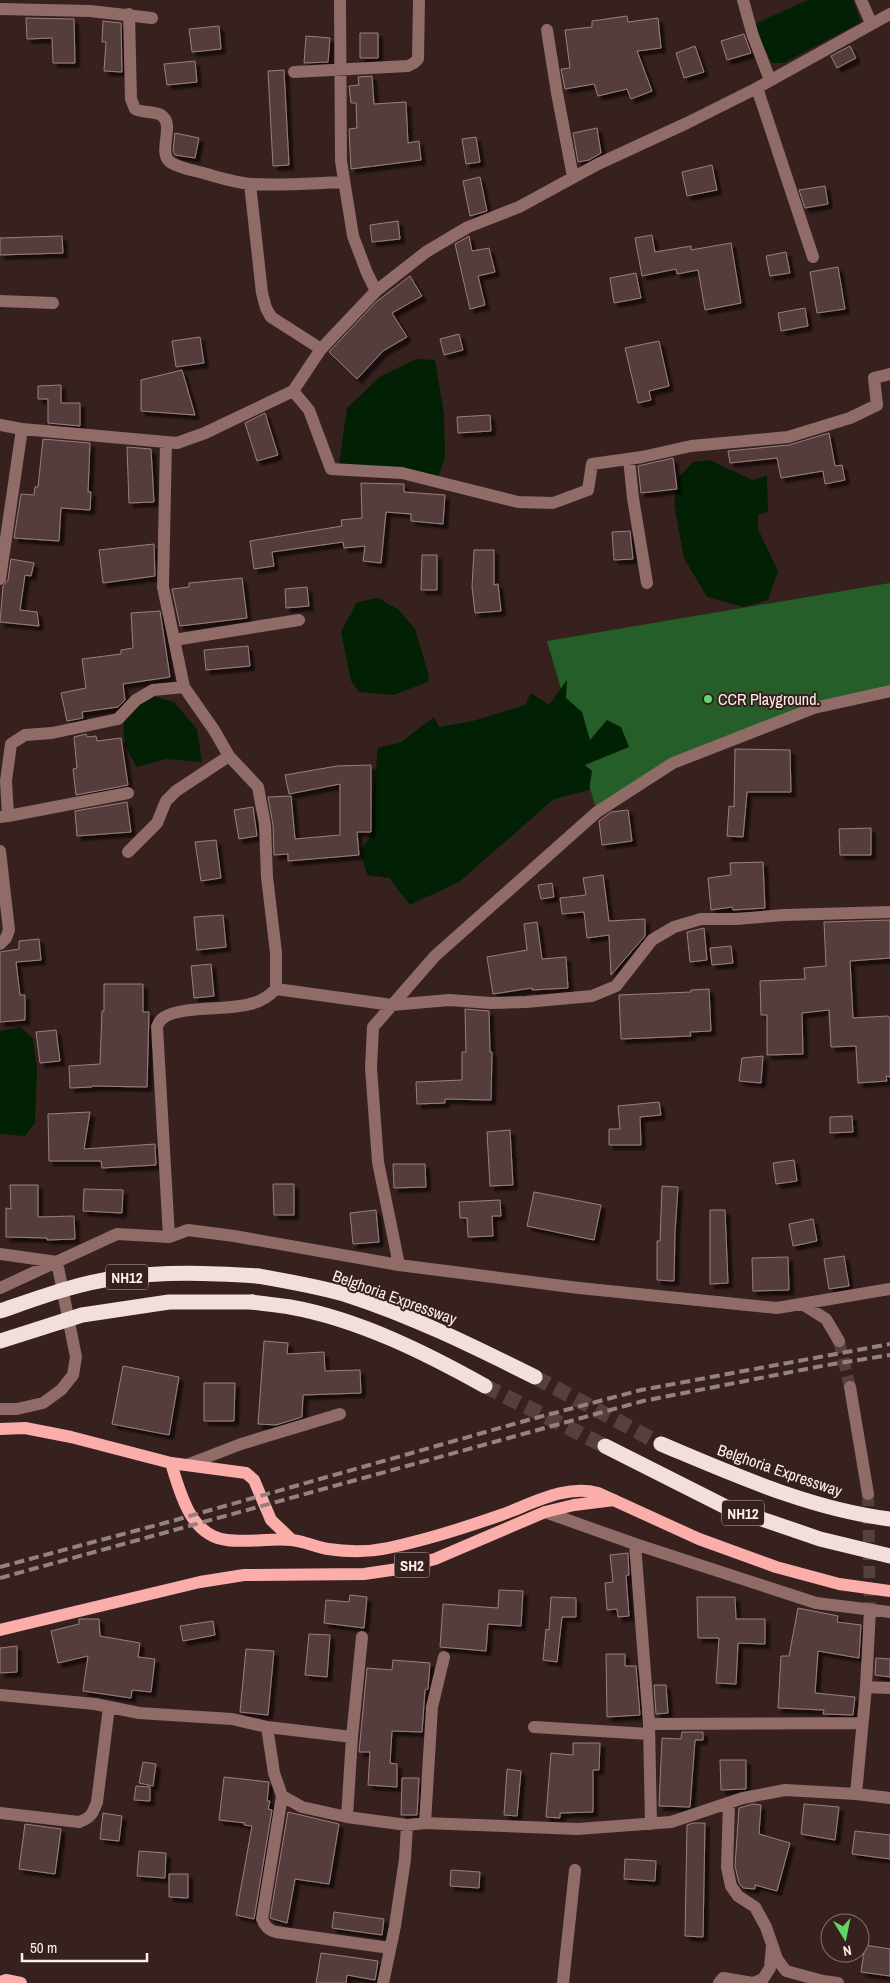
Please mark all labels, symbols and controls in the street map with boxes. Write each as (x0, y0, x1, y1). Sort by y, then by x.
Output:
place label: CCR Playground. (718, 688, 820, 710)
marker: CCR Playground. (702, 693, 714, 705)
road number: NH12 (106, 1264, 148, 1290)
street label: Belghoria Expressway (330, 1264, 461, 1330)
street label: Belghoria Expressway (715, 1438, 846, 1502)
road number: NH12 (722, 1500, 764, 1526)
road number: SH2 (394, 1552, 430, 1578)
north arrow (820, 1913, 870, 1963)
scale bar (22, 1930, 148, 1962)
text: 50 m (30, 1937, 57, 1958)
text: N (842, 1941, 853, 1960)

